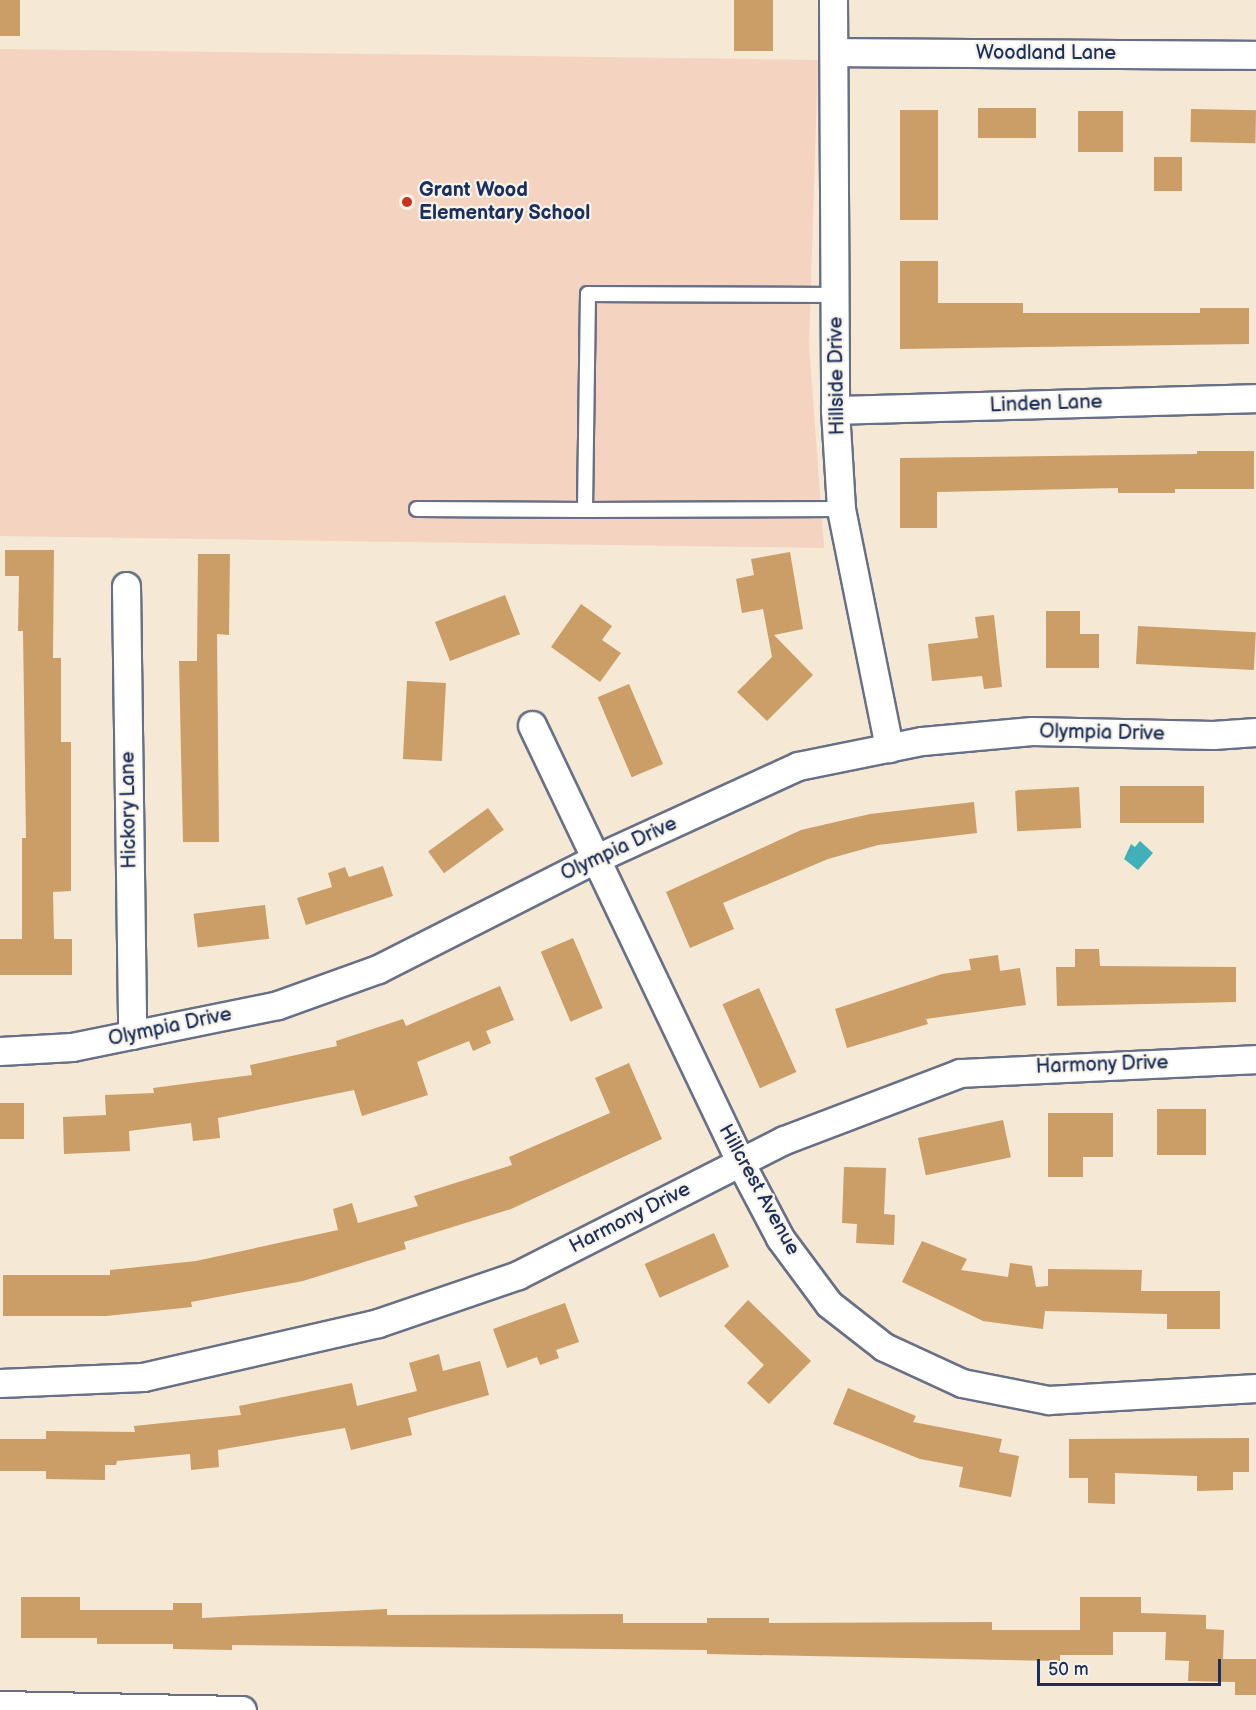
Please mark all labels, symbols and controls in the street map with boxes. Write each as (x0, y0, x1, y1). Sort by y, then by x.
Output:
street label: Woodland Lane (976, 41, 1116, 65)
place label: Grant Wood Elementary School (419, 178, 591, 225)
marker: Grant Wood Elementary School (400, 195, 414, 209)
street label: Hillside Drive (824, 317, 850, 435)
street label: Linden Lane (989, 390, 1103, 418)
street label: Olympia Drive (1039, 720, 1165, 746)
street label: Hickory Lane (116, 750, 142, 870)
street label: Olympia Drive (557, 812, 681, 886)
street label: Olympia Drive (106, 1002, 234, 1052)
street label: Harmony Drive (1035, 1051, 1169, 1079)
street label: Hillcrest Avenue (713, 1120, 805, 1260)
street label: Harmony Drive (565, 1177, 695, 1259)
scale bar (1040, 1647, 1224, 1685)
text: 50 m (1048, 1659, 1089, 1680)

